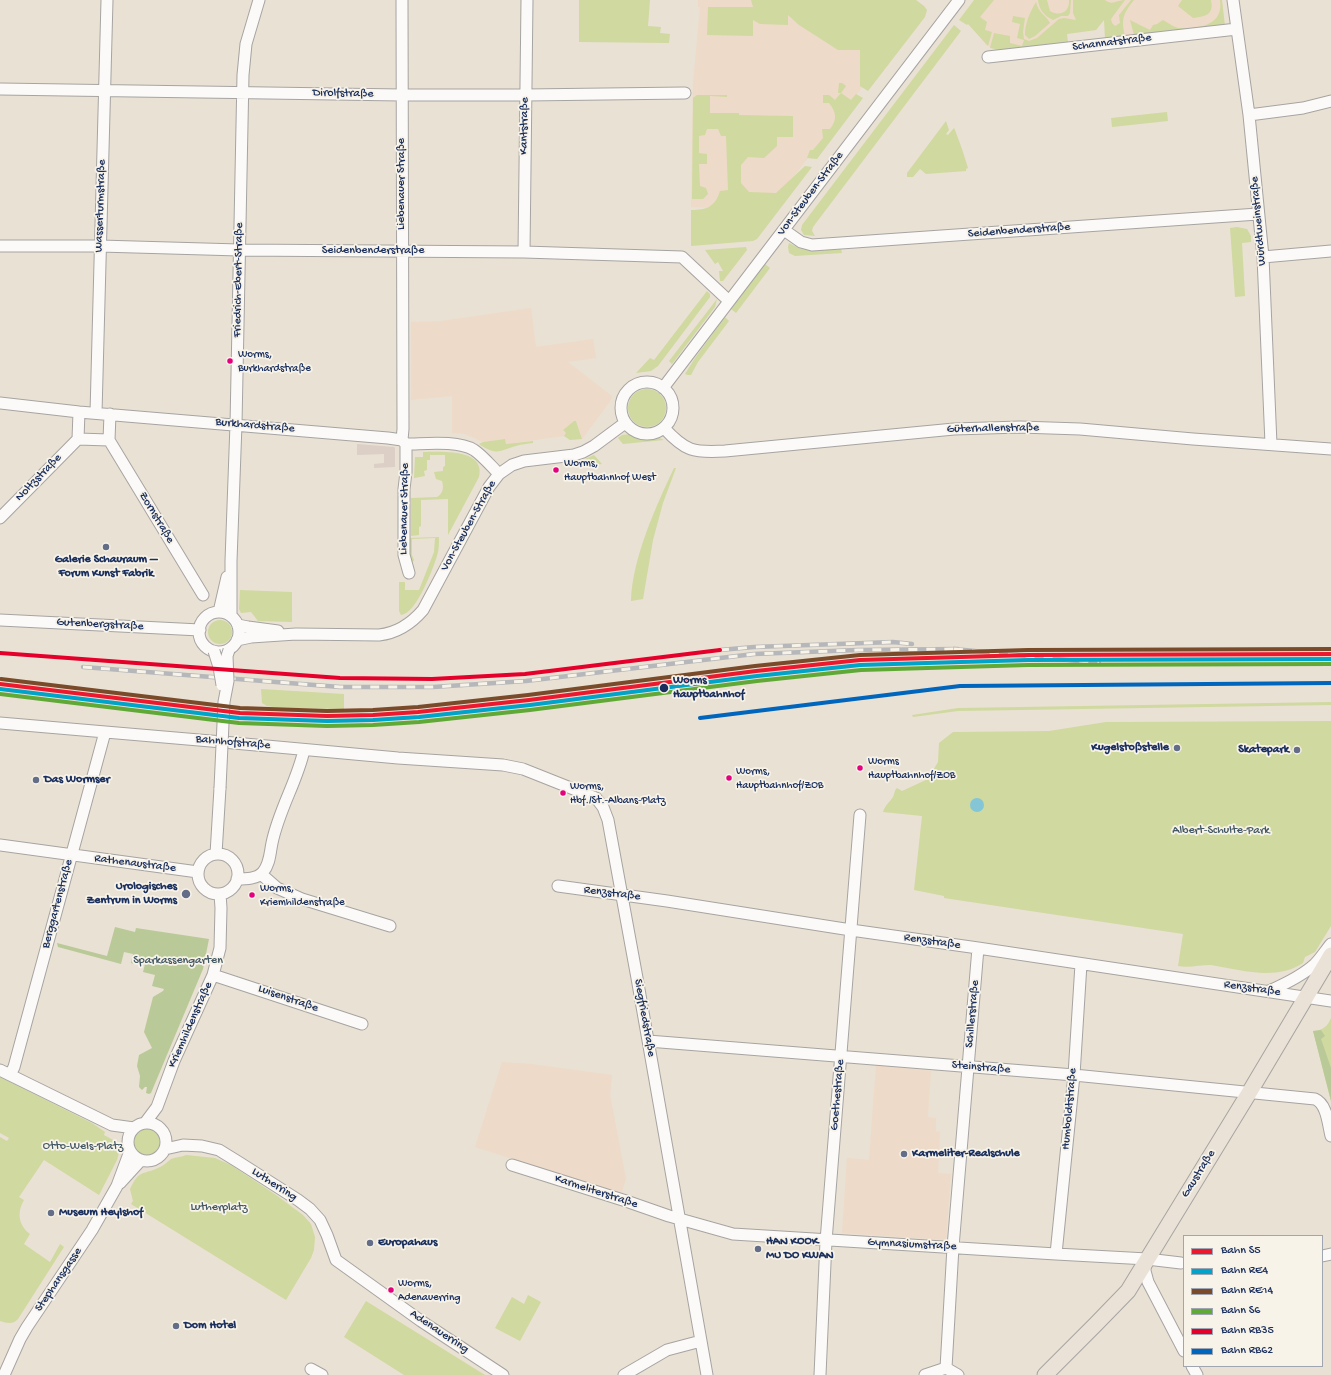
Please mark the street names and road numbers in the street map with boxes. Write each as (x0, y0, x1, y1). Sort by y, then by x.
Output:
street label: Schannatstraße (1072, 31, 1152, 55)
street label: Dirolfstraße (312, 86, 374, 102)
street label: Kantstraße (517, 97, 533, 155)
street label: Liebenauer Straße (395, 138, 409, 230)
street label: Von-Steuben-Straße (775, 149, 847, 239)
street label: Wasserturmstraße (92, 159, 110, 253)
street label: Würdtweinstraße (1248, 176, 1270, 266)
street label: Seidenbenderstraße (967, 220, 1071, 242)
street label: Friedrich-Ebert-Straße (231, 222, 247, 338)
street label: Seidenbenderstraße (322, 244, 424, 258)
street label: Burkhardstraße (215, 415, 295, 437)
street label: Güterhallenstraße (947, 421, 1039, 437)
street label: Noltzstraße (13, 451, 65, 505)
street label: Liebenauer Straße (397, 463, 413, 555)
street label: Von-Steuben-Straße (438, 478, 500, 574)
street label: Zornstraße (135, 490, 177, 546)
street label: Gutenbergstraße (56, 616, 144, 634)
street label: Bahnhofstraße (195, 733, 271, 753)
street label: Rathenaustraße (93, 852, 177, 876)
street label: Berggartenstraße (39, 858, 77, 950)
street label: Renzstraße (583, 883, 641, 905)
street label: Renzstraße (903, 931, 961, 953)
street label: Siegfriedstraße (630, 978, 658, 1058)
street label: Renzstraße (1223, 978, 1281, 1000)
street label: Schillerstraße (963, 979, 983, 1049)
street label: Kriemhildenstraße (166, 980, 216, 1070)
street label: Luisenstraße (256, 982, 320, 1016)
street label: Steinstraße (951, 1058, 1011, 1078)
street label: Goethestraße (828, 1059, 848, 1131)
street label: Humboldtstraße (1059, 1068, 1081, 1150)
street label: Gaustraße (1179, 1147, 1219, 1201)
street label: Lutherring (249, 1165, 299, 1205)
street label: Karmeliterstraße (553, 1172, 639, 1212)
street label: Gymnasiumstraße (867, 1235, 957, 1255)
street label: Stephansgasse (32, 1245, 86, 1315)
street label: Adenauerring (407, 1307, 471, 1357)

